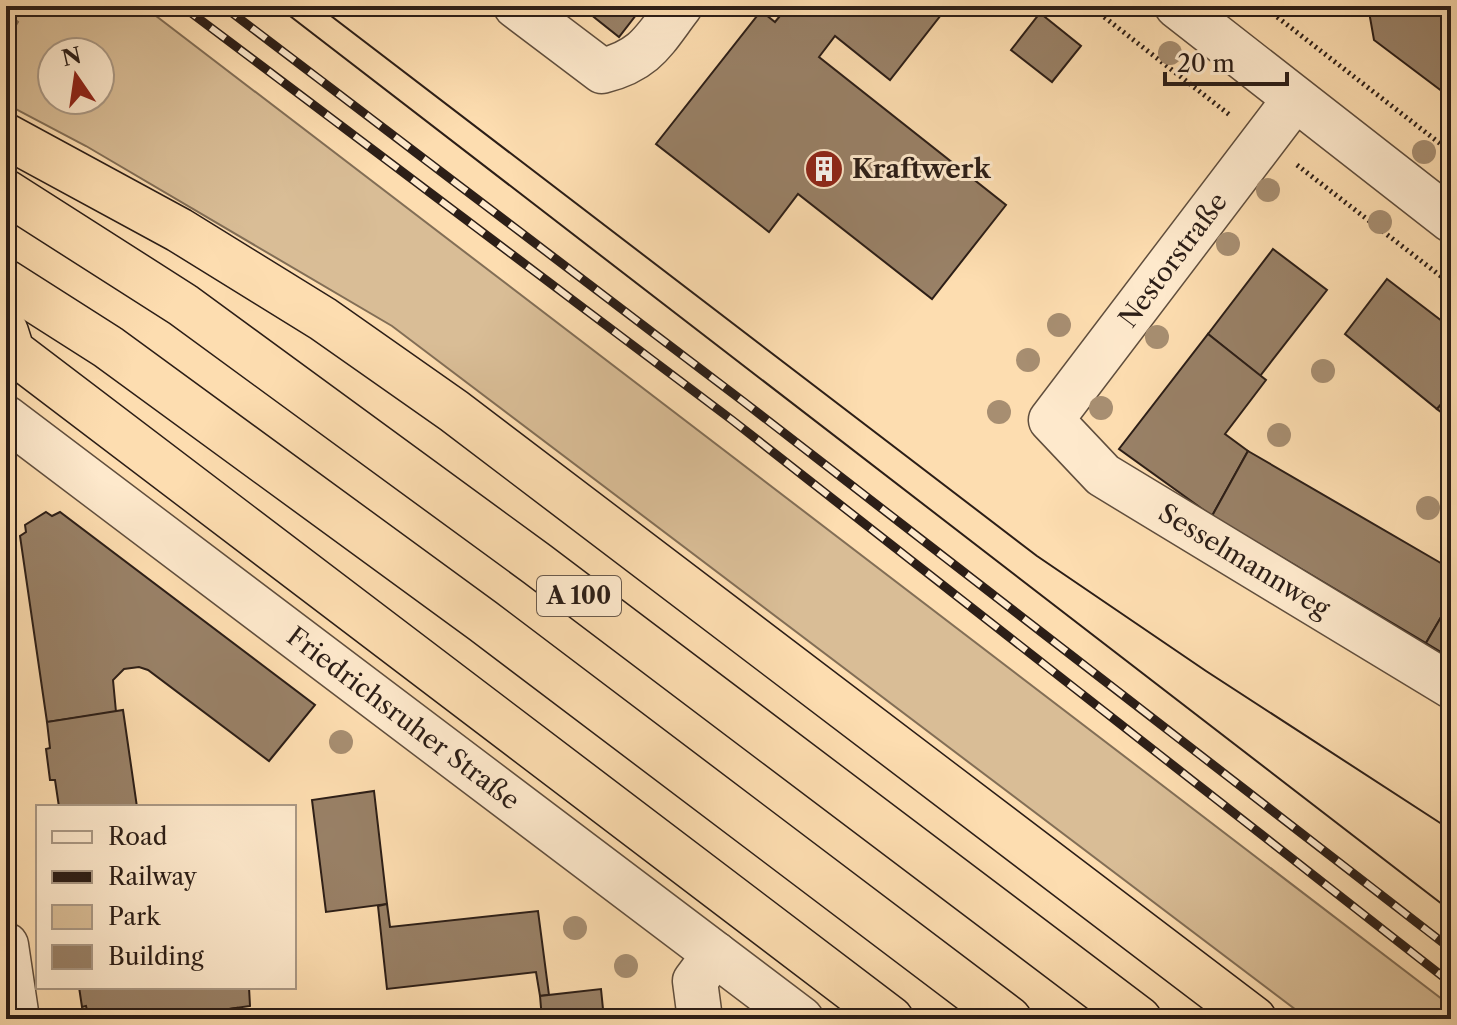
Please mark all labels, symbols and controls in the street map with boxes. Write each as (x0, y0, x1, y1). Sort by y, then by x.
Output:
north arrow (36, 36, 116, 116)
scale bar (1165, 36, 1287, 86)
text: N (59, 42, 84, 72)
text: 20 m (1177, 49, 1235, 78)
building icon: Kraftwerk (803, 148, 845, 190)
place label: Kraftwerk (852, 153, 991, 185)
street label: Nestorstraße (1112, 186, 1234, 334)
street label: Sesselmannweg (1153, 497, 1336, 625)
road number: A 100 (537, 576, 621, 616)
street label: Friedrichsruher Straße (281, 620, 526, 817)
legend (36, 805, 296, 989)
text: Road (108, 822, 168, 851)
text: Railway (108, 862, 198, 891)
text: Park (108, 902, 161, 931)
text: Building (108, 942, 204, 971)

